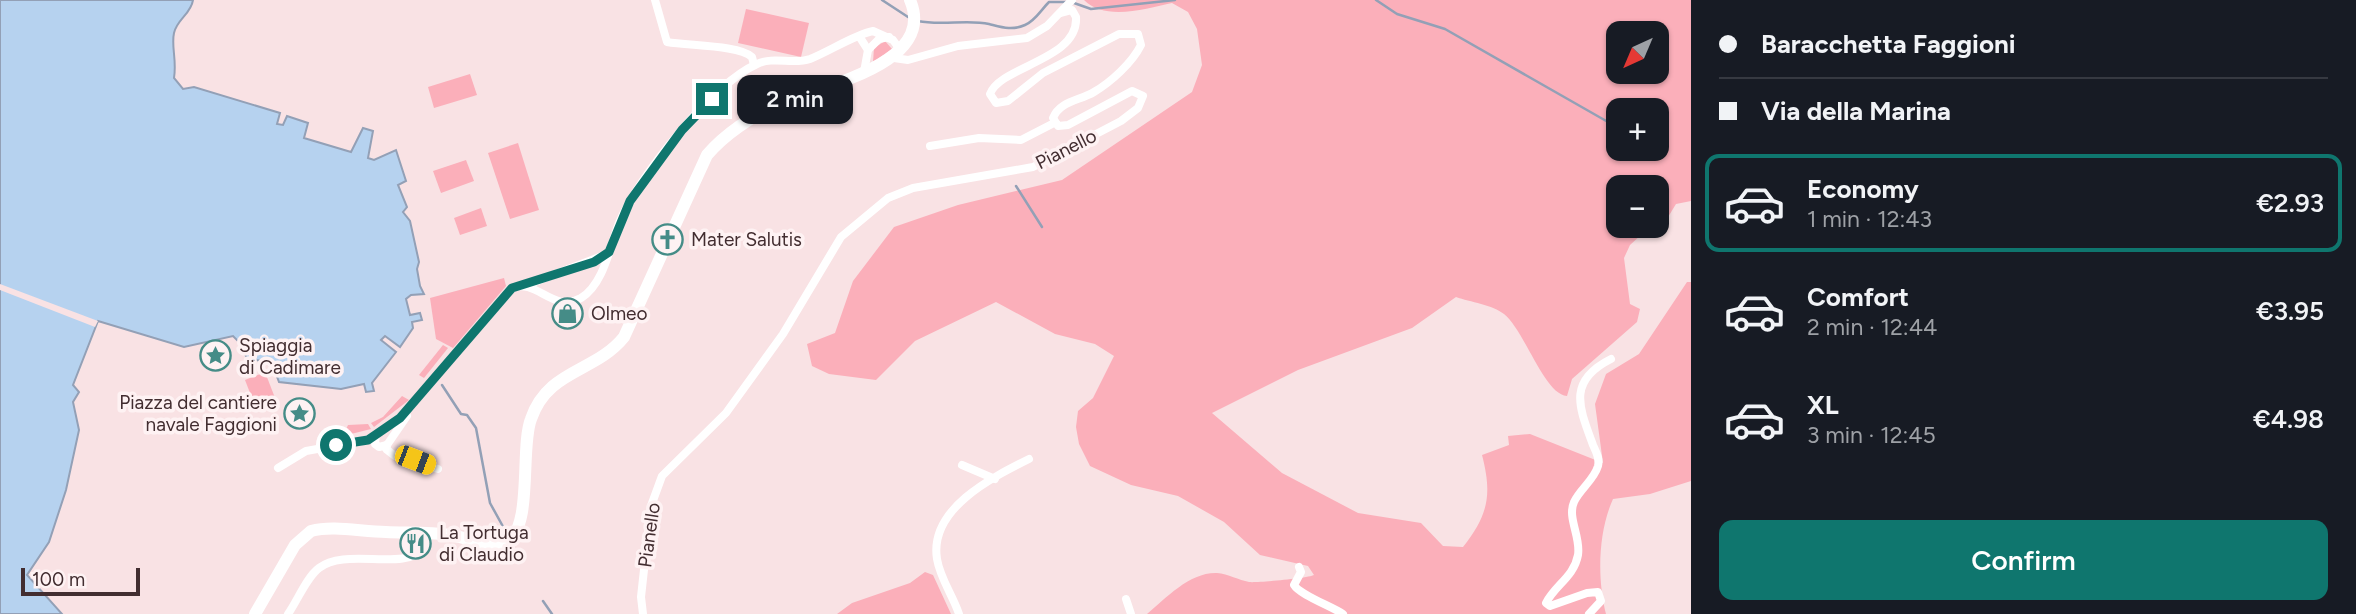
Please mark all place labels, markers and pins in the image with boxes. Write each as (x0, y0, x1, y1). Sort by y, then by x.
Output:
church icon: Mater Salutis (651, 222, 685, 256)
place label: Mater Salutis (691, 228, 802, 251)
shop icon: Olmeo (551, 296, 585, 330)
place label: Olmeo (591, 302, 648, 325)
place label: Spiaggia di Cadimare (239, 334, 341, 379)
place icon: Spiaggia di Cadimare (199, 339, 233, 373)
place label: Piazza del cantiere navale Faggioni (119, 391, 277, 436)
place icon: Piazza del cantiere navale Faggioni (283, 396, 317, 430)
place label: La Tortuga di Claudio (439, 521, 529, 566)
restaurant icon: La Tortuga di Claudio (399, 526, 433, 560)

